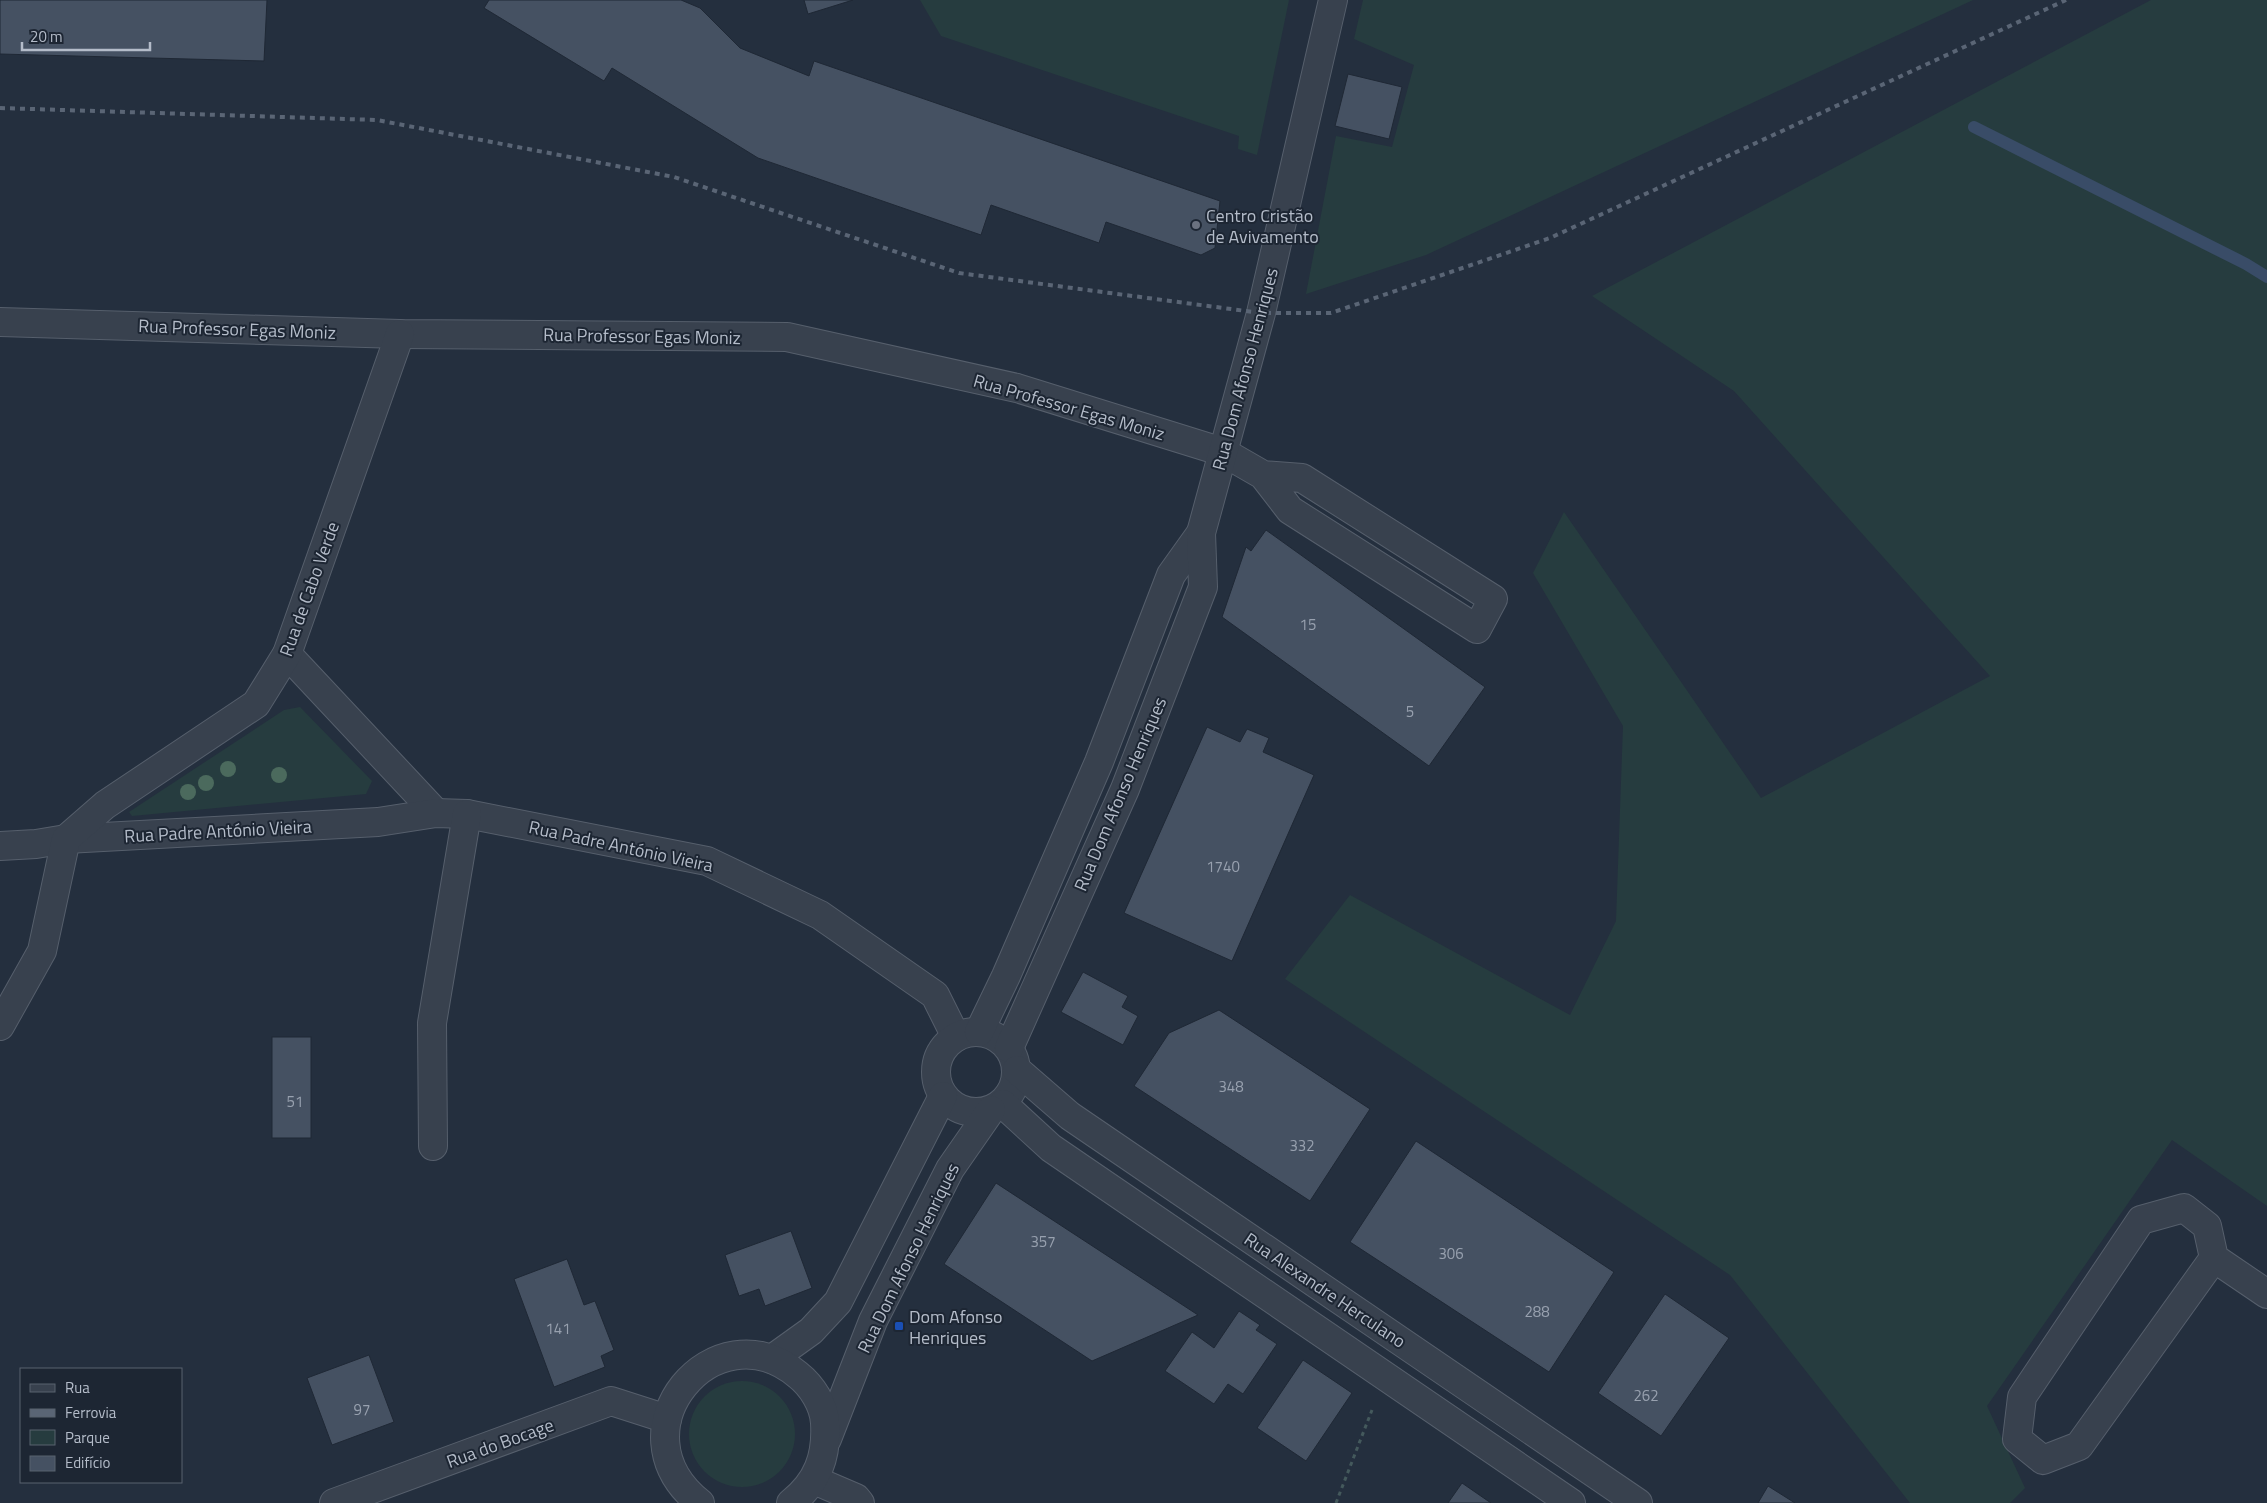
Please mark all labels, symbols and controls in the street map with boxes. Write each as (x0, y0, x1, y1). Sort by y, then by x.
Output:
scale bar (22, 20, 150, 52)
text: 20 m (30, 25, 63, 48)
place label: Centro Cristão de Avivamento (1206, 202, 1319, 250)
marker: Centro Cristão de Avivamento (1190, 219, 1202, 231)
street label: Rua Dom Afonso Henriques (1205, 265, 1285, 473)
street label: Rua Professor Egas Moniz (138, 312, 336, 346)
street label: Rua Professor Egas Moniz (543, 321, 741, 351)
street label: Rua Professor Egas Moniz (970, 367, 1168, 447)
street label: Rua de Cabo Verde (272, 518, 346, 660)
house number: 15 (1300, 613, 1316, 636)
street label: Rua Dom Afonso Henriques (1067, 693, 1173, 895)
house number: 5 (1406, 700, 1414, 723)
street label: Rua Padre António Vieira (124, 813, 312, 849)
street label: Rua Padre António Vieira (526, 813, 716, 879)
house number: 1740 (1206, 855, 1240, 878)
house number: 348 (1218, 1075, 1244, 1098)
house number: 51 (287, 1090, 303, 1113)
house number: 332 (1289, 1134, 1315, 1157)
street label: Rua Dom Afonso Henriques (853, 1160, 963, 1356)
street label: Rua Alexandre Herculano (1239, 1226, 1411, 1354)
house number: 357 (1030, 1230, 1056, 1253)
house number: 306 (1438, 1242, 1464, 1265)
house number: 288 (1524, 1300, 1550, 1323)
place label: Dom Afonso Henriques (909, 1305, 1003, 1348)
house number: 141 (545, 1317, 571, 1340)
marker: Dom Afonso Henriques (893, 1320, 905, 1332)
legend (20, 1368, 182, 1483)
text: Rua (65, 1376, 90, 1399)
house number: 262 (1633, 1384, 1659, 1407)
house number: 97 (354, 1398, 370, 1421)
text: Ferrovia (65, 1401, 117, 1424)
street label: Rua do Bocage (443, 1411, 557, 1475)
text: Parque (65, 1426, 110, 1449)
text: Edifício (65, 1451, 110, 1474)

